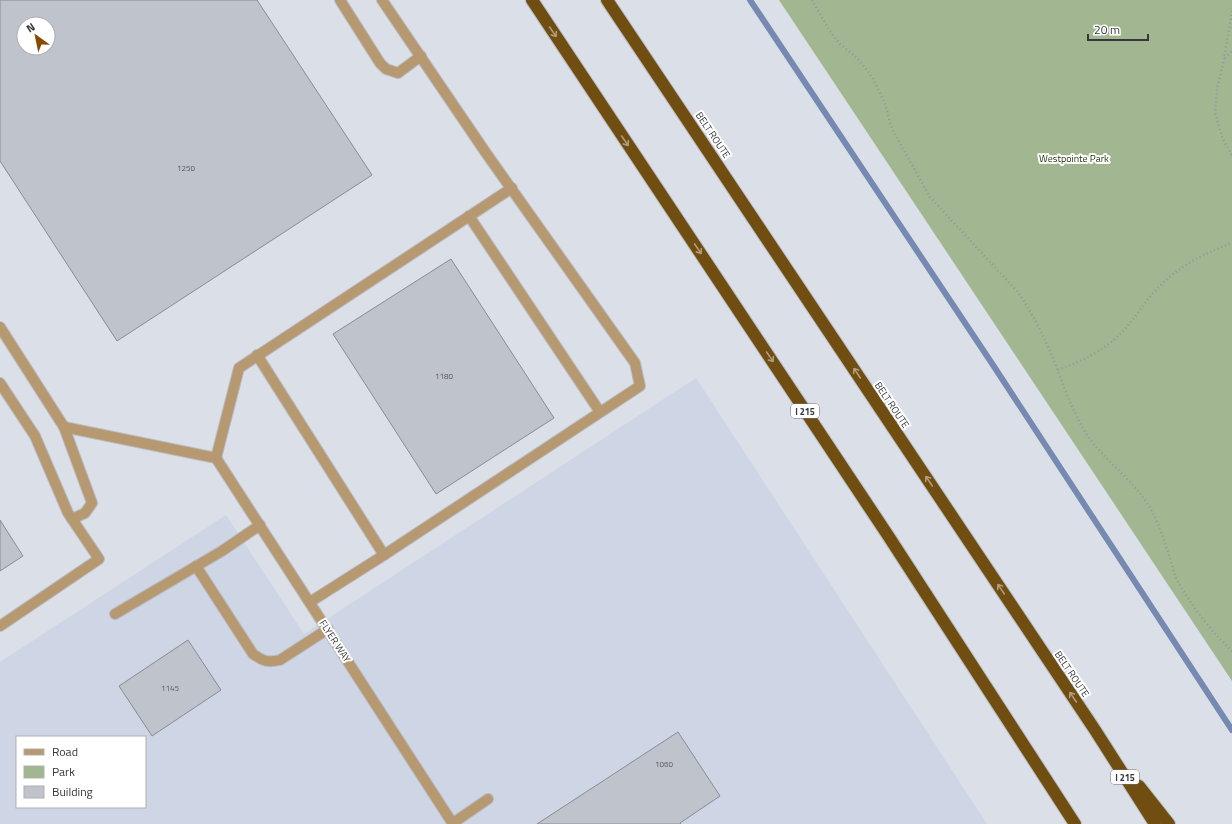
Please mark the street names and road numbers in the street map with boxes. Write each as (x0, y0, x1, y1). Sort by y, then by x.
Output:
street label: BELT ROUTE (692, 109, 734, 162)
street label: BELT ROUTE (871, 379, 913, 432)
road number: I 215 (791, 404, 819, 418)
street label: FLYER WAY (316, 617, 355, 666)
street label: BELT ROUTE (1051, 648, 1093, 701)
road number: I 215 (1111, 770, 1139, 784)

